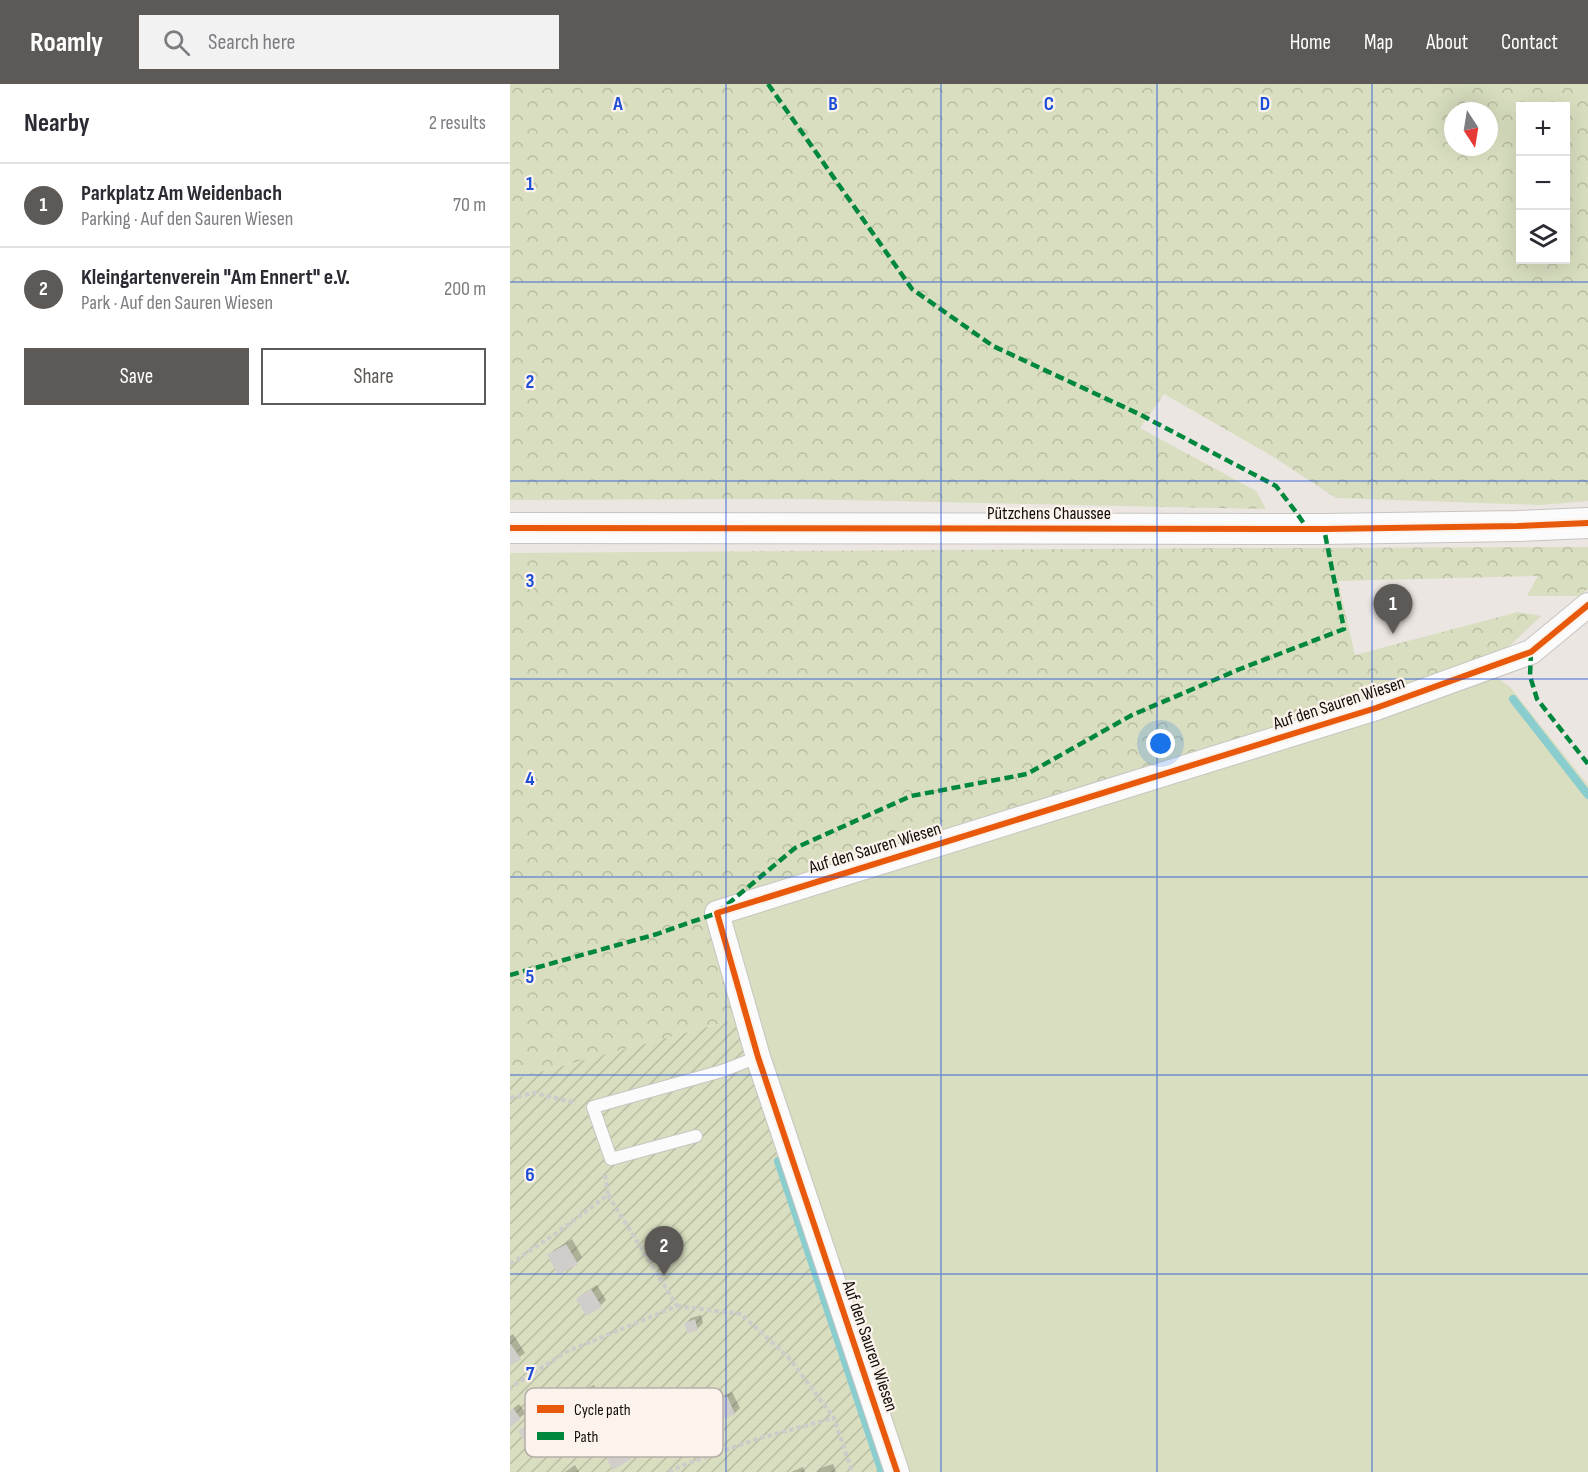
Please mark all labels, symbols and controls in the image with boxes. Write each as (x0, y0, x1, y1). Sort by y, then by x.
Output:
search box (139, 15, 559, 69)
text: Roamly (30, 26, 103, 59)
icon: search (160, 26, 193, 59)
text: Search here (208, 29, 295, 56)
text: Home (1290, 30, 1331, 55)
text: Map (1364, 30, 1393, 55)
text: About (1426, 30, 1468, 55)
text: Contact (1501, 30, 1558, 55)
text: A (612, 92, 623, 116)
text: B (828, 92, 838, 116)
text: C (1044, 92, 1054, 116)
text: D (1260, 92, 1270, 116)
north arrow (1444, 102, 1498, 156)
map controls (1516, 102, 1570, 264)
button: + (1516, 102, 1570, 156)
text: Nearby (24, 108, 90, 139)
text: 2 results (429, 111, 486, 135)
button: − (1516, 156, 1570, 210)
text: 1 (526, 172, 534, 196)
text: Parkplatz Am Weidenbach (81, 180, 282, 207)
text: 1 (40, 193, 47, 217)
text: 70 m (453, 193, 486, 217)
text: Parking · Auf den Sauren Wiesen (81, 207, 293, 231)
button: layers (1516, 210, 1570, 264)
text: Kleingartenverein "Am Ennert" e.V. (81, 264, 350, 291)
text: 2 (39, 277, 48, 301)
text: 200 m (444, 277, 486, 301)
text: Park · Auf den Sauren Wiesen (81, 291, 273, 315)
button: Save (24, 348, 249, 405)
button: Share (261, 348, 486, 405)
text: 2 (526, 370, 534, 394)
street label: Pützchens Chaussee (987, 503, 1111, 524)
text: 3 (526, 569, 535, 593)
pin: 1 (1374, 584, 1412, 634)
street label: Auf den Sauren Wiesen (1270, 672, 1407, 734)
your location (1146, 729, 1175, 758)
text: 4 (525, 767, 535, 791)
street label: Auf den Sauren Wiesen (805, 818, 944, 878)
text: 5 (526, 965, 535, 989)
text: 6 (525, 1163, 535, 1187)
pin: 2 (644, 1226, 684, 1276)
street label: Auf den Sauren Wiesen (837, 1277, 902, 1414)
text: 7 (526, 1362, 535, 1386)
legend (525, 1388, 723, 1457)
text: Cycle path (574, 1401, 631, 1420)
text: Path (574, 1428, 598, 1447)

